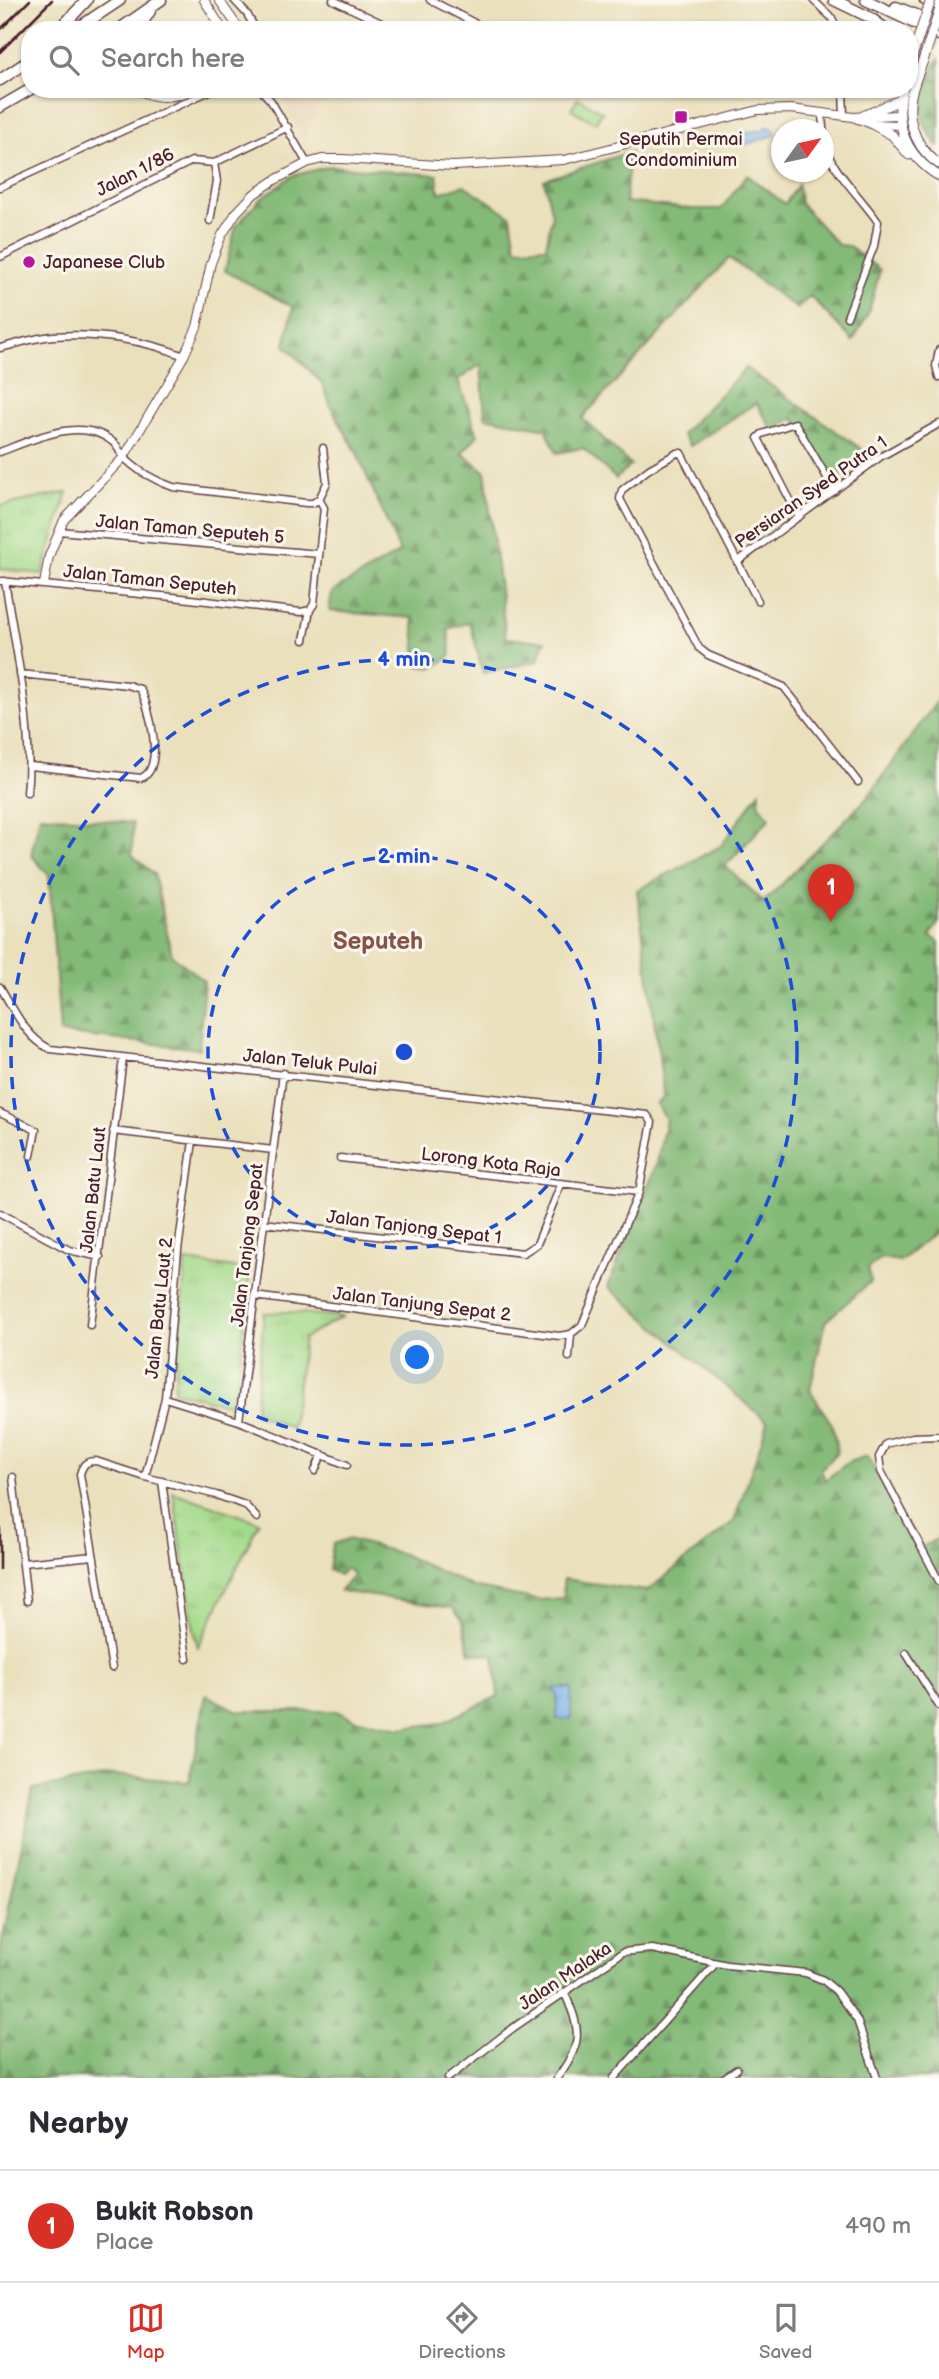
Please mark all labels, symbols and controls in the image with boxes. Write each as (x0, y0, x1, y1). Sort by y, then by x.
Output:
search box (21, 21, 918, 98)
icon: search (45, 41, 83, 79)
text: Search here (101, 44, 245, 75)
marker: Seputih Permai Condominium (673, 109, 689, 125)
north arrow (771, 119, 834, 182)
place label: Seputih Permai Condominium (619, 129, 743, 171)
street label: Jalan 1/86 (93, 144, 178, 201)
place label: Japanese Club (43, 252, 165, 273)
marker: Japanese Club (21, 254, 37, 270)
street label: Persiaran Syed Putra 1 (731, 432, 891, 553)
street label: Jalan Taman Seputeh 5 (95, 511, 285, 548)
street label: Jalan Taman Seputeh (62, 561, 238, 600)
text: 4 min (378, 647, 430, 672)
text: 2 min (377, 844, 431, 869)
pin: 1 (808, 864, 854, 922)
district label: Seputeh (333, 927, 423, 956)
centre of rings (392, 1040, 416, 1064)
street label: Jalan Teluk Pulai (242, 1045, 378, 1080)
street label: Jalan Batu Laut (76, 1125, 111, 1254)
street label: Lorong Kota Raja (420, 1143, 562, 1181)
street label: Jalan Tanjong Sepat (227, 1162, 268, 1328)
street label: Jalan Tanjong Sepat 1 (325, 1206, 503, 1249)
street label: Jalan Batu Laut 2 (142, 1236, 177, 1380)
street label: Jalan Tanjung Sepat 2 (332, 1283, 513, 1326)
your location (400, 1340, 434, 1374)
street label: Jalan Malaka (515, 1938, 615, 2015)
text: Nearby (28, 2106, 128, 2142)
text: Bukit Robson (95, 2197, 254, 2228)
text: 1 (46, 2212, 56, 2240)
text: 490 m (845, 2212, 911, 2240)
text: Place (95, 2228, 153, 2256)
tab: Map (127, 2299, 165, 2364)
tab: Directions (418, 2299, 506, 2364)
tab: Saved (759, 2299, 812, 2364)

